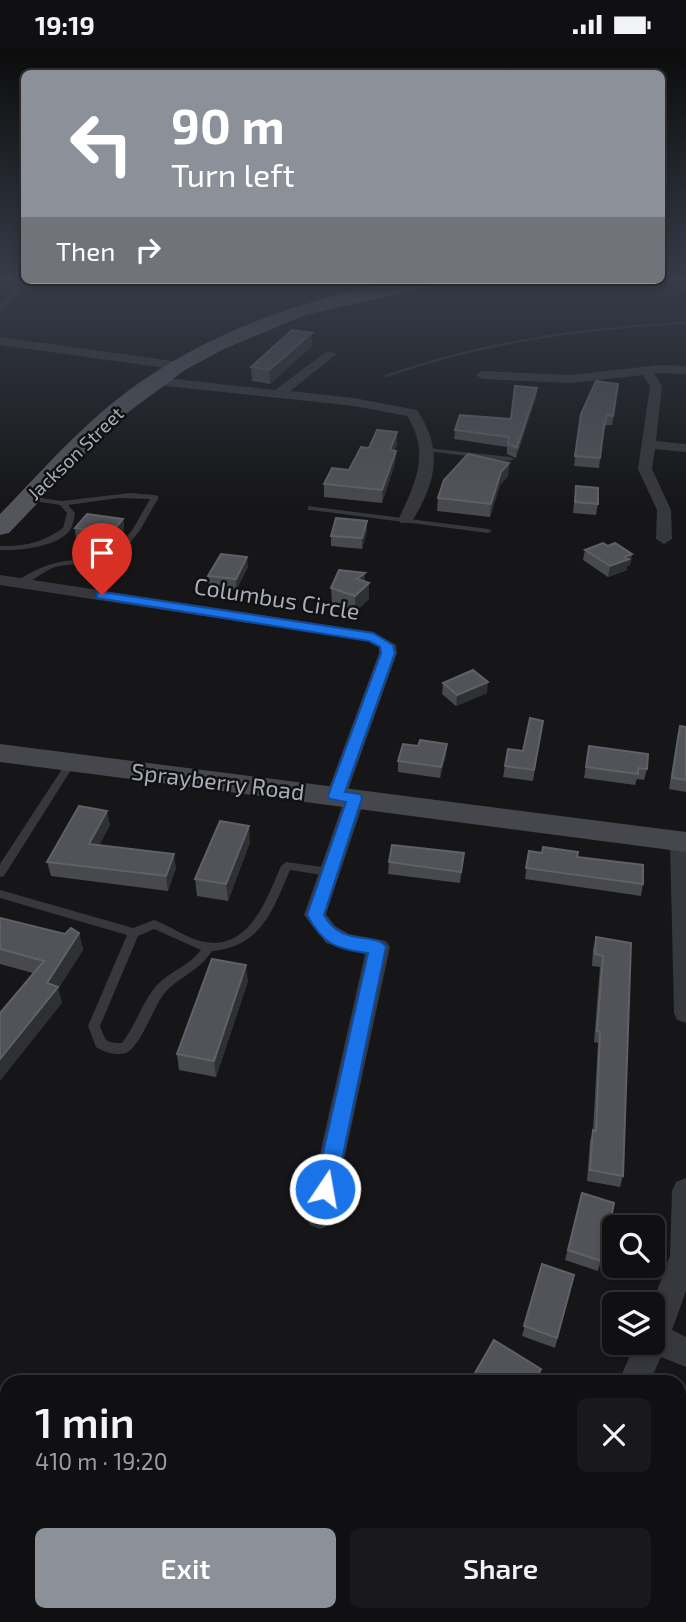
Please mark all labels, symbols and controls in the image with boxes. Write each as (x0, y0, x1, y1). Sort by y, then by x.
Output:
text: 19:19 (35, 9, 95, 40)
text: 90 m (171, 95, 285, 154)
icon: left (56, 98, 147, 189)
text: Turn left (171, 155, 295, 193)
icon: right (129, 231, 167, 269)
text: Then (56, 235, 115, 266)
street label: Jackson Street (22, 402, 128, 504)
pin (72, 523, 132, 595)
icon: arrive (83, 534, 121, 572)
street label: Columbus Circle (192, 571, 362, 625)
street label: Sprayberry Road (130, 757, 306, 805)
position arrow (288, 1152, 362, 1226)
map controls (602, 1215, 665, 1355)
button: search (602, 1215, 665, 1278)
button: layers (602, 1292, 665, 1355)
text: 1 min (35, 1396, 135, 1446)
button: close (577, 1398, 651, 1472)
text: 410 m · 19:20 (35, 1447, 168, 1475)
button: Exit (35, 1528, 336, 1608)
button: Share (350, 1528, 651, 1608)

